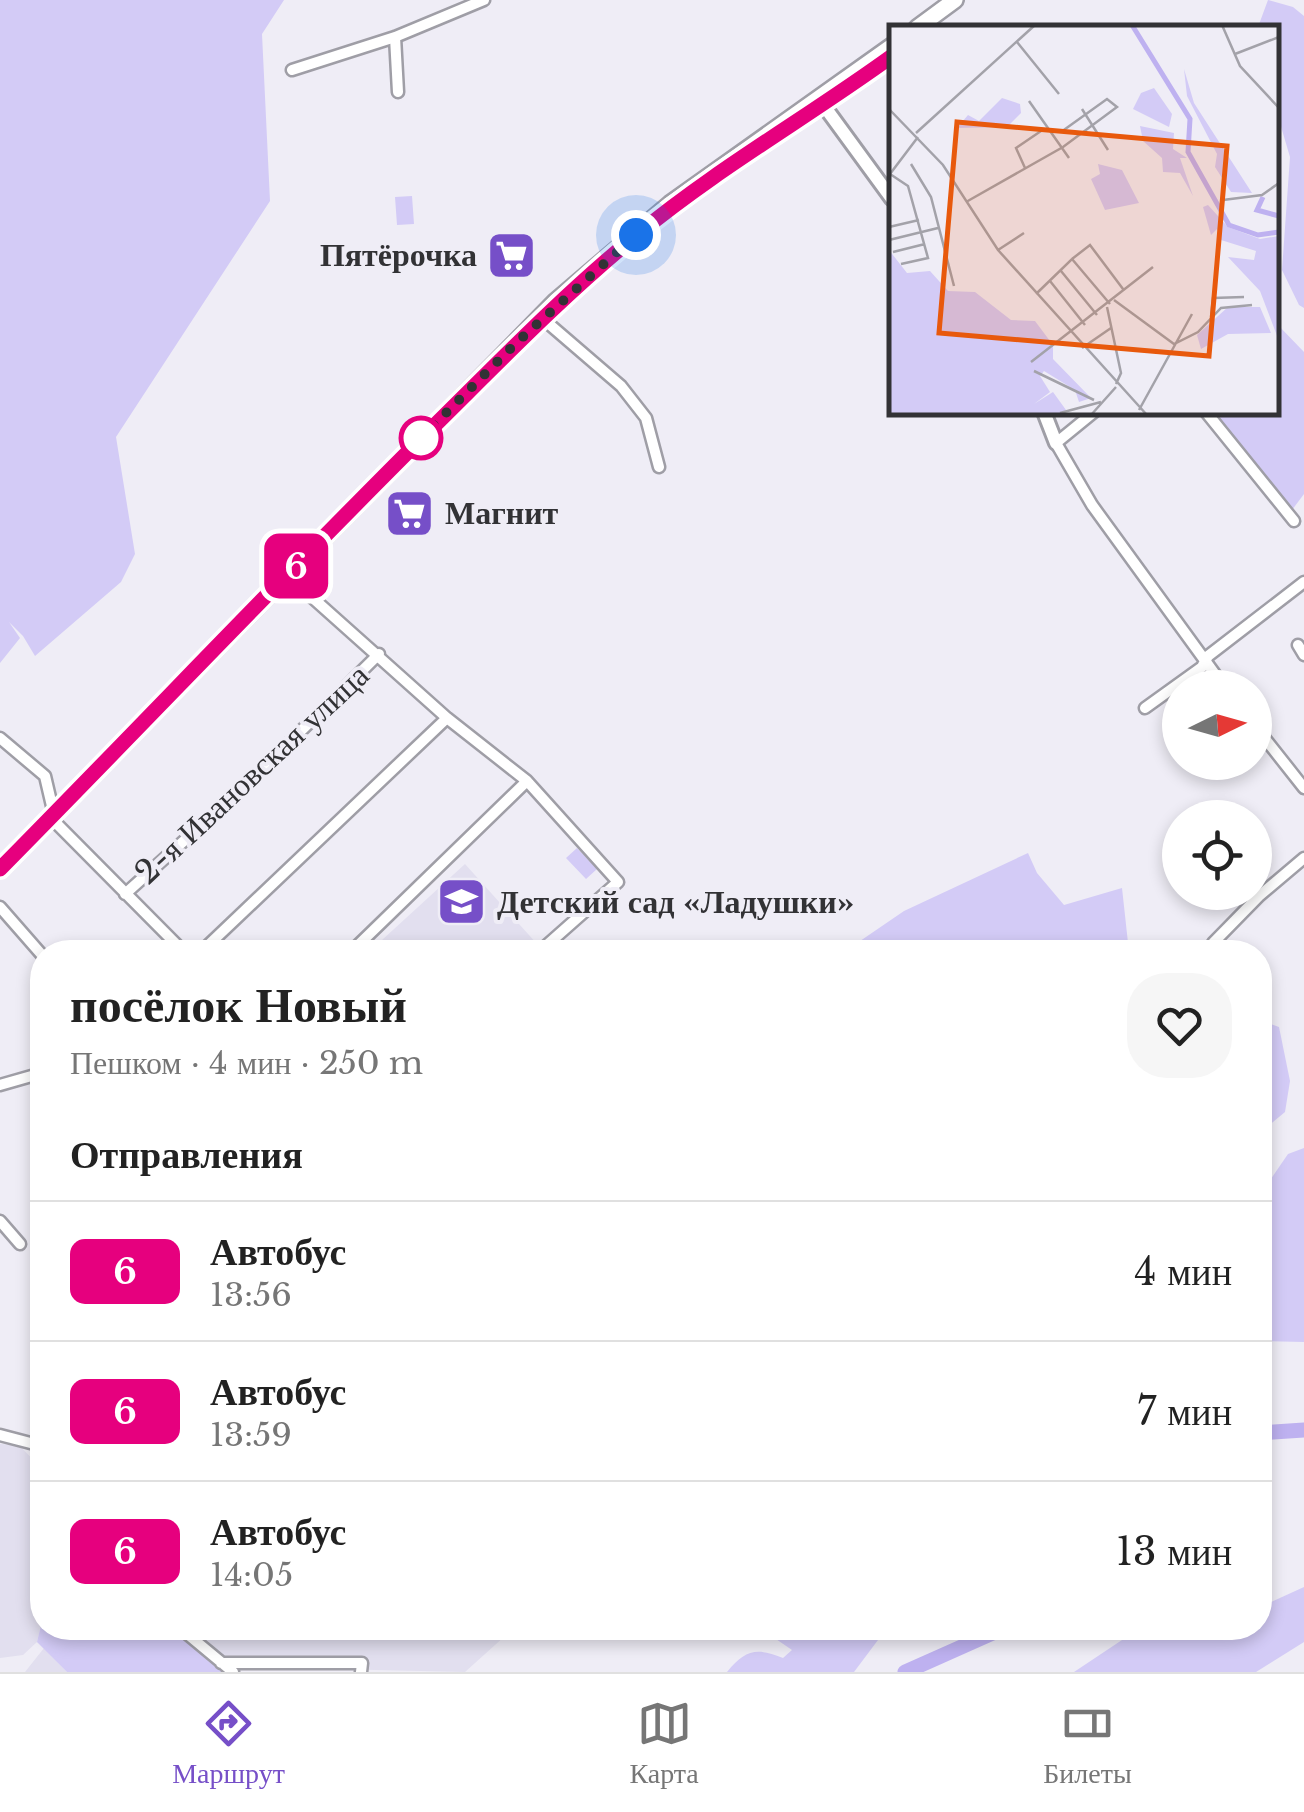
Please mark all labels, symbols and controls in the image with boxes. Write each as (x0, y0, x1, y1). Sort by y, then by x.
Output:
inset map (889, 25, 1279, 415)
your location (611, 210, 661, 260)
supermarket icon: Пятёрочка (486, 229, 538, 281)
place label: Пятёрочка (320, 235, 477, 275)
unlabelled marker (400, 417, 442, 459)
supermarket icon: Магнит (384, 487, 436, 539)
place label: Магнит (445, 493, 559, 533)
line badge: 6 (264, 534, 328, 598)
text: 6 (284, 545, 308, 588)
street label: 2-я Ивановская улица (127, 655, 377, 893)
north arrow (1162, 670, 1272, 780)
map controls (1162, 670, 1272, 910)
button: locate (1162, 800, 1272, 910)
school or university icon: Детский сад «Ладушки» (436, 876, 488, 928)
place label: Детский сад «Ладушки» (497, 882, 854, 922)
button: heart (1127, 973, 1232, 1078)
text: посёлок Новый (70, 975, 407, 1035)
text: Пешком · 4 мин · 250 m (70, 1043, 423, 1083)
text: Отправления (70, 1131, 303, 1178)
text: Автобус (210, 1228, 346, 1275)
text: 4 мин (1134, 1248, 1232, 1295)
text: 6 (113, 1250, 137, 1293)
text: 13:56 (210, 1275, 292, 1315)
text: Автобус (210, 1368, 346, 1415)
text: 7 мин (1137, 1388, 1232, 1435)
text: 6 (113, 1390, 137, 1433)
text: 13:59 (210, 1415, 292, 1455)
text: Автобус (210, 1508, 346, 1555)
text: 13 мин (1116, 1528, 1232, 1575)
text: 6 (113, 1530, 137, 1573)
text: 14:05 (210, 1555, 293, 1595)
tab: Маршрут (172, 1696, 285, 1791)
tab: Карта (629, 1696, 699, 1791)
tab: Билеты (1043, 1696, 1132, 1791)

